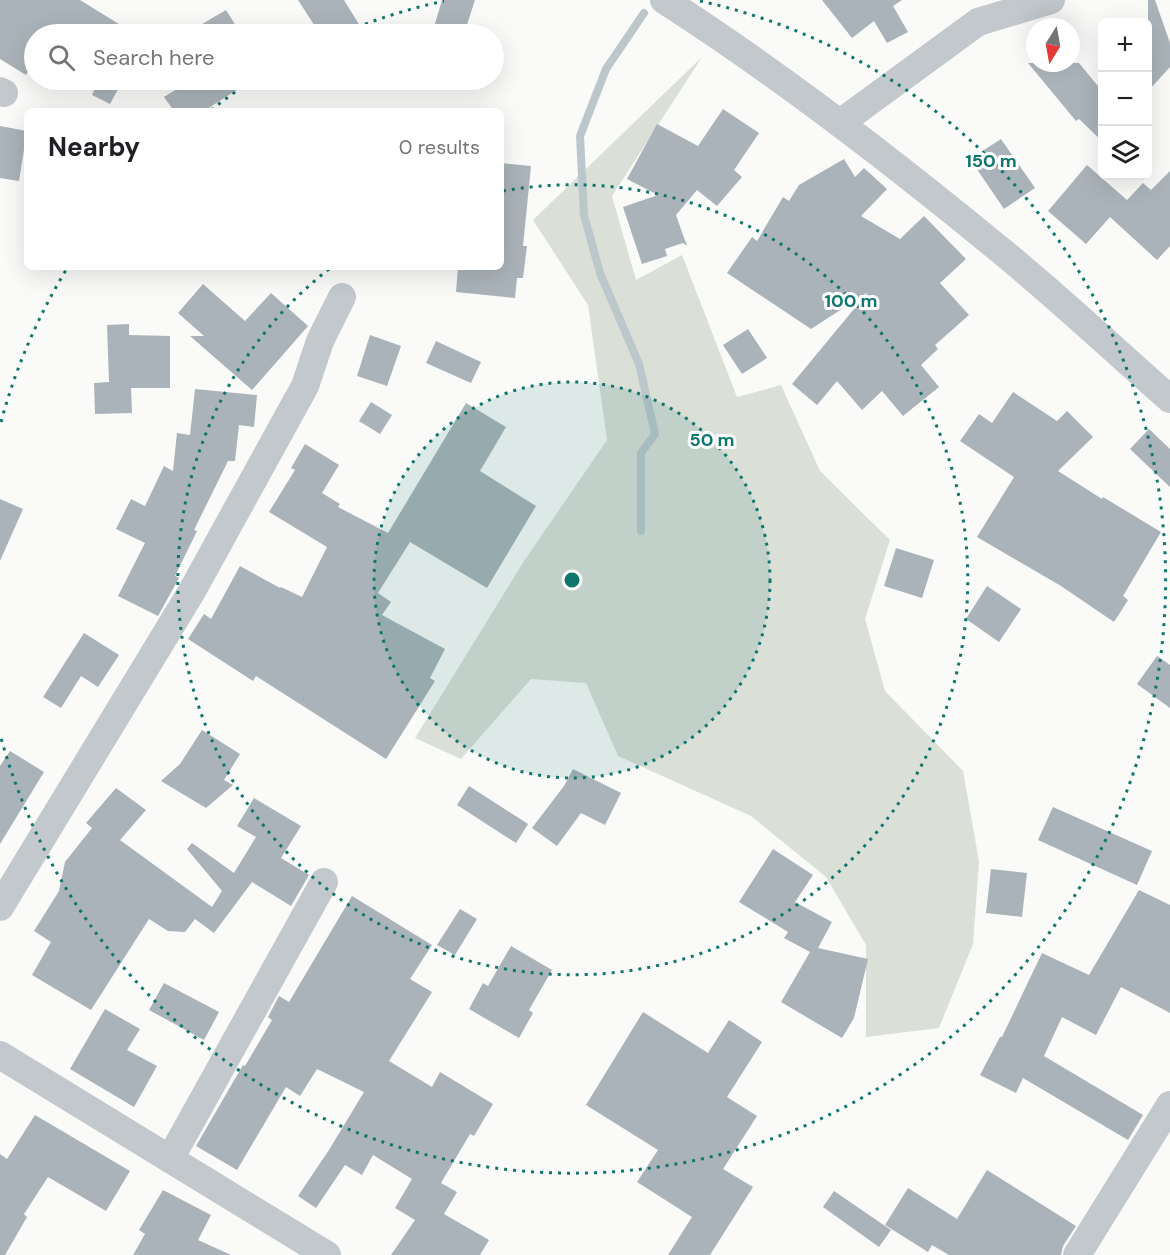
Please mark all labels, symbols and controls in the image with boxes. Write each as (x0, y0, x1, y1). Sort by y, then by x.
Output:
north arrow (1026, 18, 1080, 72)
map controls (1098, 18, 1152, 180)
button: + (1098, 18, 1152, 72)
search box (24, 24, 504, 90)
icon: search (45, 41, 78, 74)
text: Search here (93, 43, 214, 72)
button: − (1098, 72, 1152, 126)
button: layers (1098, 126, 1152, 180)
text: Nearby (48, 130, 140, 164)
text: 0 results (399, 134, 480, 160)
text: 150 m (965, 149, 1017, 173)
text: 100 m (824, 289, 878, 313)
text: 50 m (689, 428, 735, 452)
centre of rings (562, 570, 582, 590)

